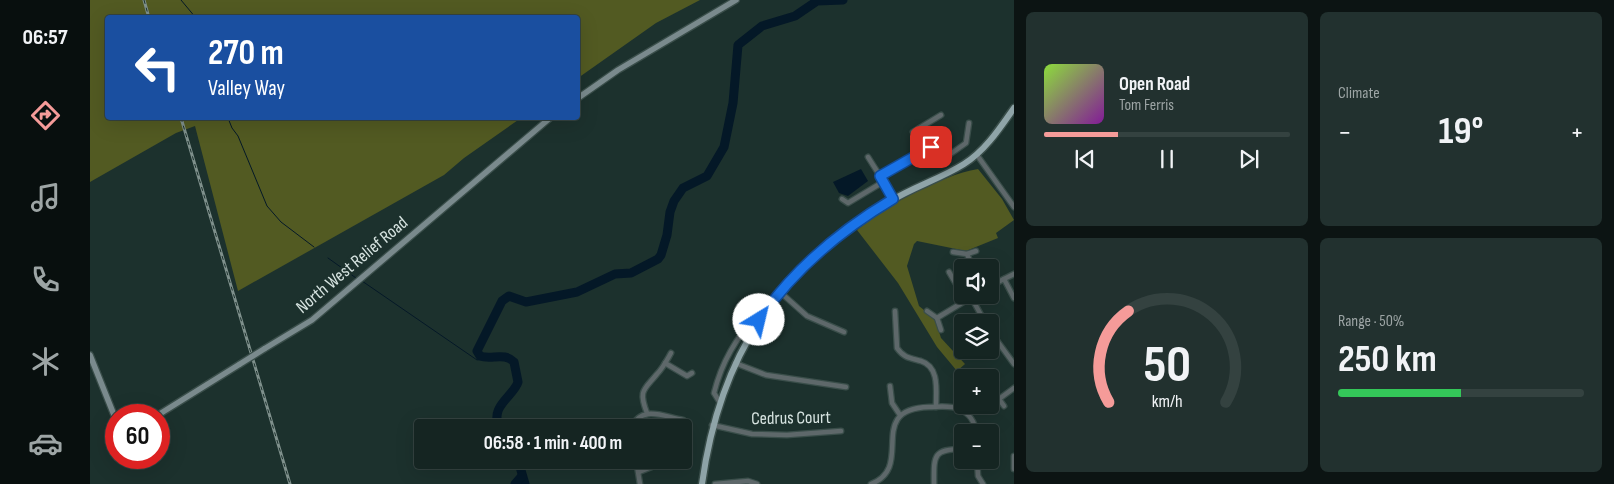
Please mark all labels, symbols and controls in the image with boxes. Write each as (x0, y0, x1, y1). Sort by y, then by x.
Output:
text: 06:57 (23, 24, 67, 51)
text: 270 m (208, 32, 284, 75)
icon: left (125, 35, 190, 100)
text: Open Road (1119, 73, 1190, 96)
text: Valley Way (208, 75, 285, 102)
text: Climate (1338, 84, 1380, 103)
text: Tom Ferris (1119, 96, 1174, 115)
icon: directions (28, 98, 63, 133)
text: 19° (1439, 109, 1483, 154)
text: − (1338, 116, 1352, 149)
text: + (1570, 116, 1584, 149)
pin (910, 126, 952, 168)
icon: arrive (917, 133, 945, 161)
icon: previous (1071, 145, 1099, 173)
icon: pause (1153, 145, 1181, 173)
icon: next (1235, 145, 1263, 173)
icon: music (28, 180, 63, 215)
street label: North West Relief Road (292, 212, 412, 318)
map controls (954, 259, 999, 469)
button: sound (954, 259, 999, 304)
icon: phone (28, 262, 63, 297)
position arrow (732, 293, 784, 345)
text: Range · 50% (1338, 312, 1404, 331)
button: layers (954, 314, 999, 359)
text: 50 (1143, 334, 1191, 397)
text: 250 km (1338, 337, 1437, 382)
icon: climate (28, 344, 63, 379)
button: + (954, 369, 999, 414)
text: km/h (1152, 391, 1182, 412)
speed limit sign: 60 (105, 404, 170, 469)
street label: Cedrus Court (751, 407, 832, 429)
button: − (954, 424, 999, 469)
icon: car (28, 426, 63, 461)
text: 06:58 · 1 min · 400 m (484, 432, 622, 455)

